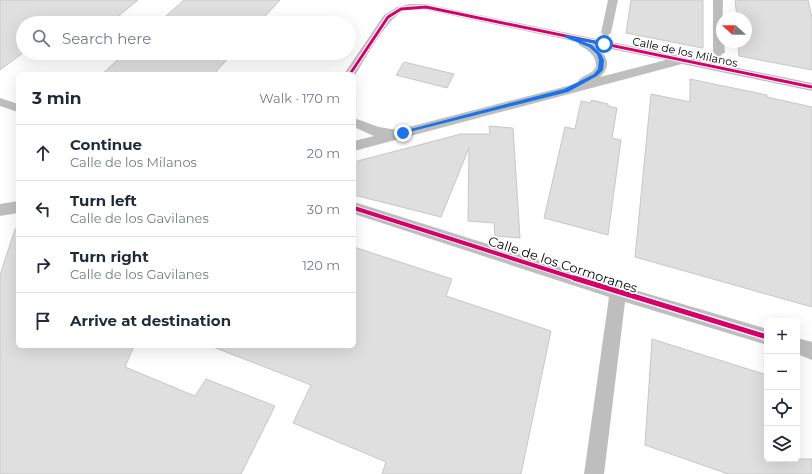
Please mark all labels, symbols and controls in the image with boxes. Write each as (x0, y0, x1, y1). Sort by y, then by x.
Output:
north arrow (716, 12, 752, 48)
search box (16, 16, 356, 60)
icon: search (30, 27, 52, 49)
text: Search here (62, 29, 151, 48)
street label: Calle de los Milanos (631, 34, 740, 70)
route start (595, 35, 613, 53)
text: 3 min (32, 88, 82, 108)
text: Walk · 170 m (259, 90, 340, 106)
route end (394, 124, 412, 142)
text: Continue (70, 135, 142, 154)
icon: ahead (32, 142, 54, 164)
text: 20 m (307, 145, 340, 161)
text: Calle de los Milanos (70, 154, 197, 170)
text: Turn left (70, 191, 137, 210)
icon: left (32, 198, 54, 220)
text: 30 m (307, 201, 340, 217)
text: Calle de los Gavilanes (70, 210, 209, 226)
street label: Calle de los Cormoranes (486, 232, 640, 296)
text: Turn right (70, 247, 149, 266)
icon: right (32, 254, 54, 276)
text: 120 m (302, 257, 340, 273)
text: Calle de los Gavilanes (70, 266, 209, 282)
icon: arrive (32, 310, 54, 332)
text: Arrive at destination (70, 311, 231, 330)
map controls (764, 318, 800, 462)
button: + (764, 318, 800, 354)
button: − (764, 354, 800, 390)
button: locate (764, 390, 800, 426)
button: layers (764, 426, 800, 462)

